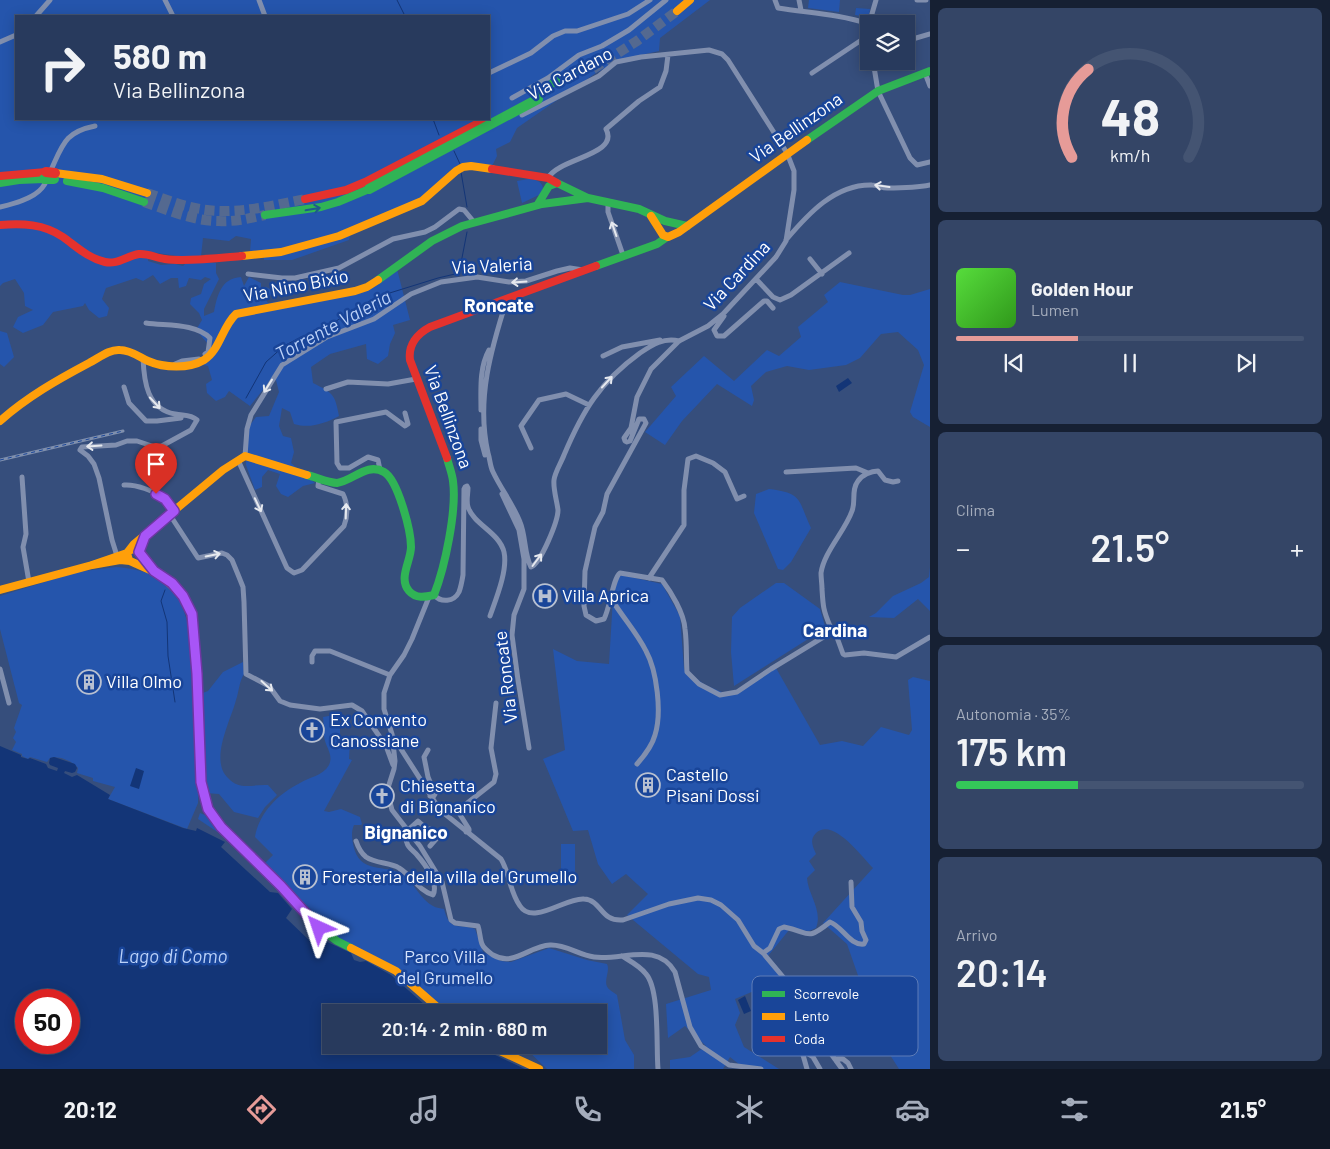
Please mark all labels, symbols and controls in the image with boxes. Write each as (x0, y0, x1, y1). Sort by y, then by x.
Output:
map controls (860, 15, 915, 70)
button: layers (860, 15, 915, 70)
text: 580 m (113, 34, 207, 76)
icon: right (30, 35, 95, 100)
street label: Via Cardano (523, 42, 616, 105)
text: Via Bellinzona (113, 76, 245, 102)
text: 48 (1100, 84, 1160, 146)
street label: Via Bellinzona (745, 87, 846, 167)
text: km/h (1110, 144, 1150, 166)
one-way arrow (874, 181, 890, 191)
one-way arrow (305, 203, 321, 213)
one-way arrow (608, 221, 618, 237)
street label: Via Cardina (698, 236, 774, 315)
street label: Via Valeria (451, 252, 533, 278)
street label: Via Nino Bixio (241, 264, 350, 306)
one-way arrow (511, 277, 527, 286)
text: Golden Hour (1031, 277, 1133, 300)
water label: Torrente Valeria (271, 284, 395, 365)
district label: Roncate (464, 293, 534, 316)
text: Lumen (1031, 300, 1079, 319)
icon: previous (1000, 349, 1028, 377)
icon: pause (1116, 349, 1144, 377)
icon: next (1232, 349, 1260, 377)
street label: Via Bellinzona (420, 362, 478, 471)
one-way arrow (601, 375, 613, 388)
one-way arrow (262, 379, 272, 393)
one-way arrow (149, 397, 161, 409)
one-way arrow (86, 441, 102, 450)
pin (135, 443, 177, 494)
icon: arrive (142, 450, 170, 478)
one-way arrow (254, 497, 263, 512)
text: Clima (956, 500, 995, 519)
one-way arrow (341, 503, 351, 520)
text: 21.5° (1091, 524, 1169, 570)
text: − (956, 531, 970, 565)
text: + (1290, 531, 1304, 565)
one-way arrow (204, 550, 220, 559)
one-way arrow (532, 553, 542, 567)
hospital icon: Villa Aprica (532, 583, 558, 609)
place label: Villa Aprica (562, 584, 649, 606)
district label: Cardina (803, 618, 867, 641)
street label: Via Roncate (488, 630, 522, 724)
building icon: Villa Olmo (76, 669, 102, 695)
place label: Villa Olmo (106, 670, 182, 692)
one-way arrow (261, 680, 274, 691)
text: Autonomia · 35% (956, 704, 1071, 723)
place label: Ex Convento Canossiane (330, 708, 427, 751)
church icon: Ex Convento Canossiane (299, 717, 325, 743)
text: 175 km (956, 728, 1067, 774)
place label: Castello Pisani Dossi (666, 763, 760, 806)
building icon: Castello Pisani Dossi (635, 772, 661, 798)
place label: Chiesetta di Bignanico (400, 774, 496, 817)
church icon: Chiesetta di Bignanico (369, 783, 395, 809)
district label: Bignanico (364, 820, 448, 843)
building icon: Foresteria della villa del Grumello (292, 864, 318, 890)
place label: Foresteria della villa del Grumello (322, 865, 577, 887)
position arrow (292, 901, 344, 953)
text: Arrivo (956, 925, 998, 944)
water label: Lago di Como (119, 944, 227, 967)
park label: Parco Villa del Grumello (397, 945, 493, 988)
text: 20:14 (956, 949, 1048, 995)
legend (752, 976, 918, 1056)
text: Scorrevole (794, 985, 859, 1002)
speed limit sign: 50 (15, 989, 80, 1054)
text: Lento (794, 1007, 829, 1024)
text: 20:14 · 2 min · 680 m (382, 1017, 547, 1040)
text: Coda (794, 1030, 825, 1047)
icon: directions (244, 1092, 279, 1127)
icon: music (407, 1092, 442, 1127)
icon: phone (570, 1092, 605, 1127)
icon: climate (732, 1092, 767, 1127)
icon: car (895, 1092, 930, 1127)
icon: filters (1057, 1092, 1092, 1127)
text: 20:12 (64, 1096, 117, 1122)
text: 21.5° (1220, 1096, 1266, 1122)

